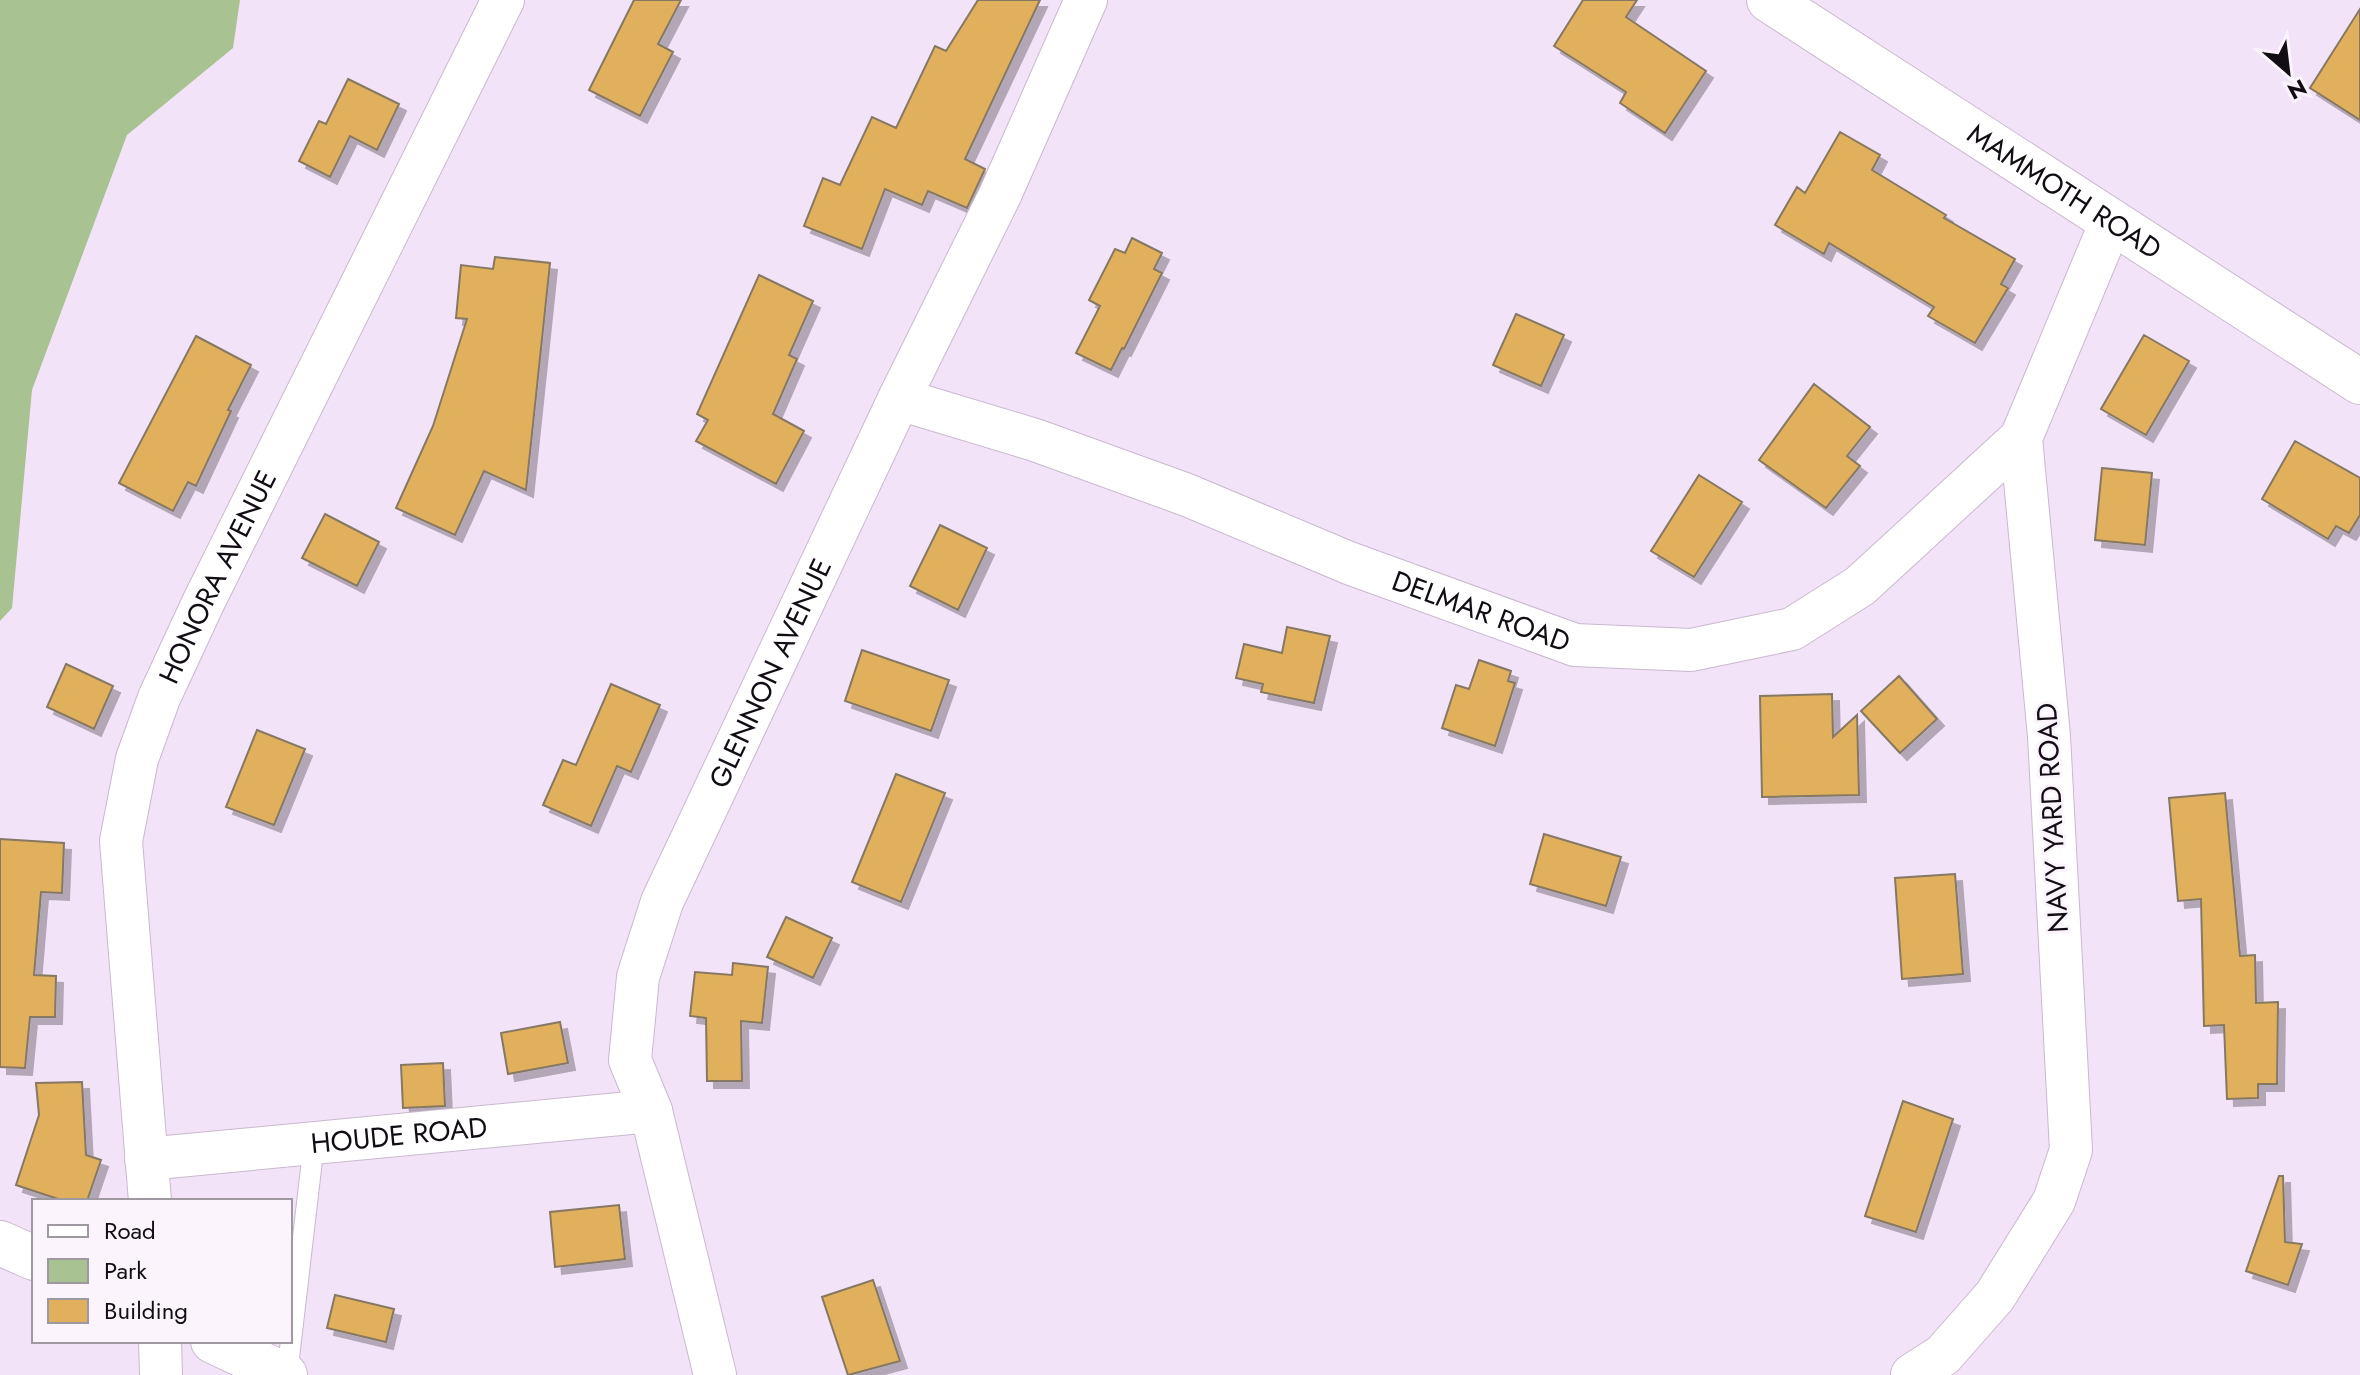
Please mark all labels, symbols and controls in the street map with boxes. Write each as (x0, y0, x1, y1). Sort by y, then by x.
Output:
north arrow (2248, 32, 2328, 112)
text: N (2282, 71, 2313, 108)
street label: MAMMOTH ROAD (1959, 114, 2169, 269)
street label: HONORA AVENUE (148, 463, 287, 690)
street label: GLENNON AVENUE (699, 552, 842, 795)
street label: DELMAR ROAD (1386, 560, 1576, 663)
street label: NAVY YARD ROAD (2026, 702, 2079, 934)
street label: HOUDE ROAD (309, 1107, 489, 1164)
legend (32, 1199, 292, 1343)
text: Road (104, 1213, 156, 1248)
text: Park (104, 1253, 147, 1288)
text: Building (104, 1293, 188, 1328)

